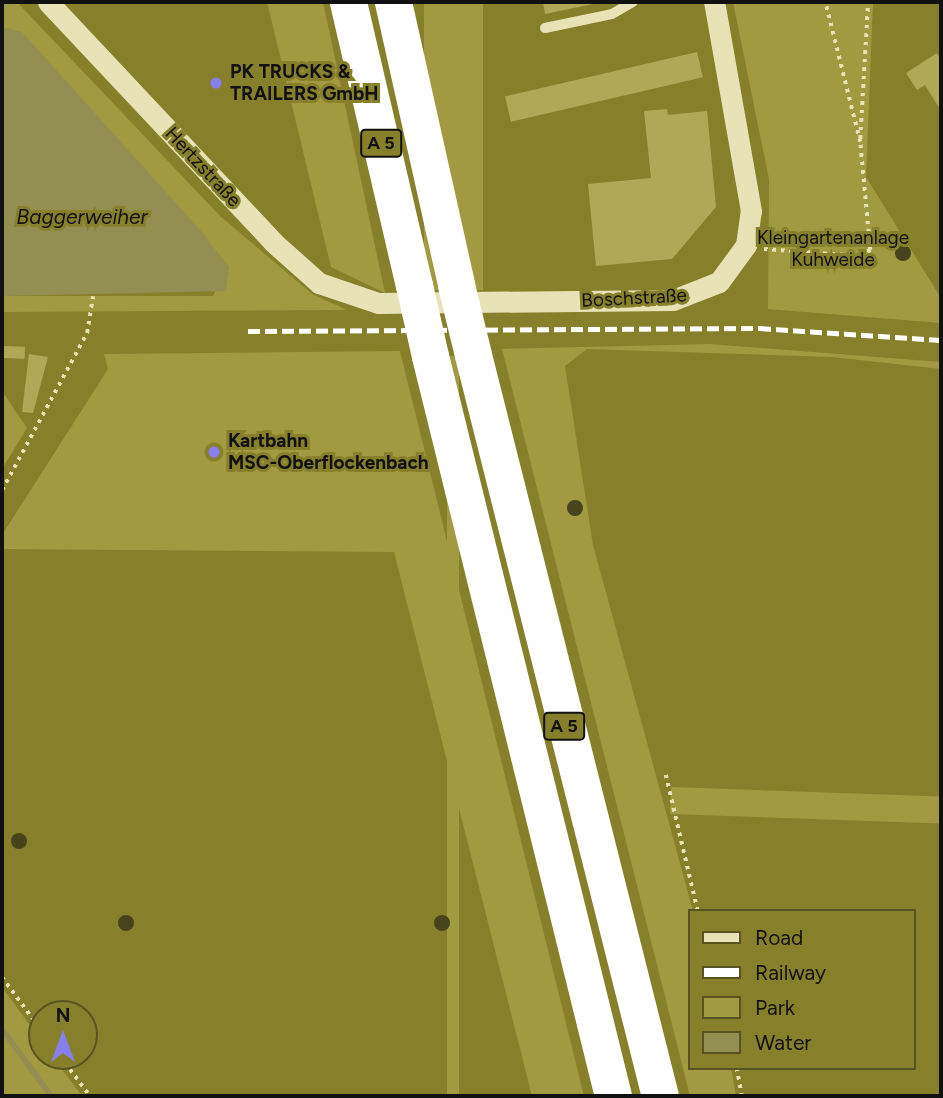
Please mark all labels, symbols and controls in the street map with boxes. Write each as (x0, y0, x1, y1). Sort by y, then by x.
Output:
place label: PK TRUCKS & TRAILERS GmbH (230, 61, 378, 105)
marker: PK TRUCKS & TRAILERS GmbH (208, 75, 224, 91)
street label: Hertzstraße (160, 122, 246, 212)
road number: A 5 (360, 128, 402, 158)
water label: Baggerweiher (16, 204, 148, 230)
park label: Kleingartenanlage Kuhweide (757, 227, 909, 271)
street label: Boschstraße (581, 284, 687, 312)
place label: Kartbahn MSC-Oberflockenbach (228, 430, 429, 474)
marker: Kartbahn MSC-Oberflockenbach (206, 444, 222, 460)
road number: A 5 (543, 712, 585, 740)
legend (688, 909, 915, 1070)
text: Road (755, 925, 803, 950)
text: Railway (755, 960, 826, 985)
text: Park (755, 995, 795, 1020)
north arrow (28, 1000, 98, 1070)
text: N (56, 1004, 70, 1027)
text: Water (755, 1030, 811, 1055)

